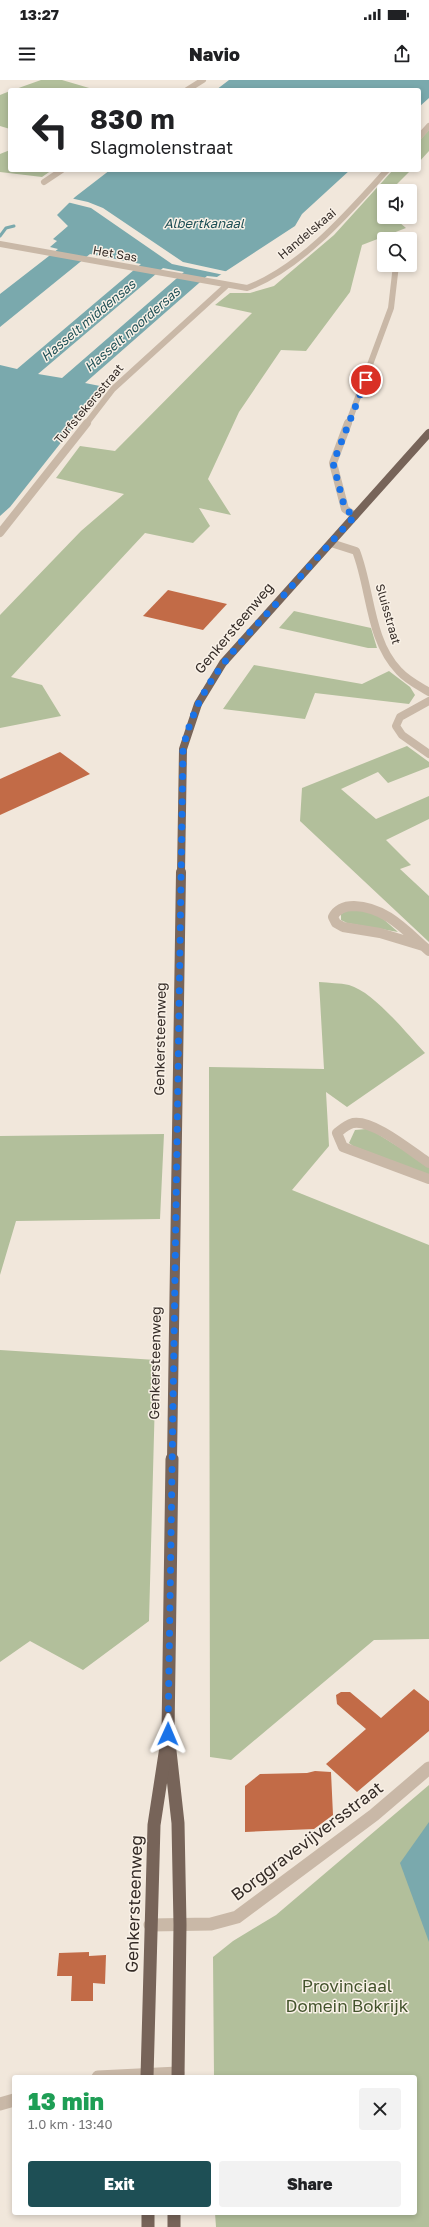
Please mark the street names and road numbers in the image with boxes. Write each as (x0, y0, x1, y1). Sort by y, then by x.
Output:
street label: Handelskaai (275, 205, 339, 262)
street label: Het Sas (92, 242, 138, 265)
street label: Turfstekersstraat (51, 361, 126, 447)
street label: Genkersteenweg (191, 579, 277, 677)
street label: Sluisstraat (373, 582, 404, 646)
street label: Genkersteenweg (150, 982, 169, 1096)
street label: Genkersteenweg (145, 1306, 164, 1420)
street label: Borggravevijversstraat (227, 1776, 387, 1905)
street label: Genkersteenweg (121, 1835, 146, 1973)

